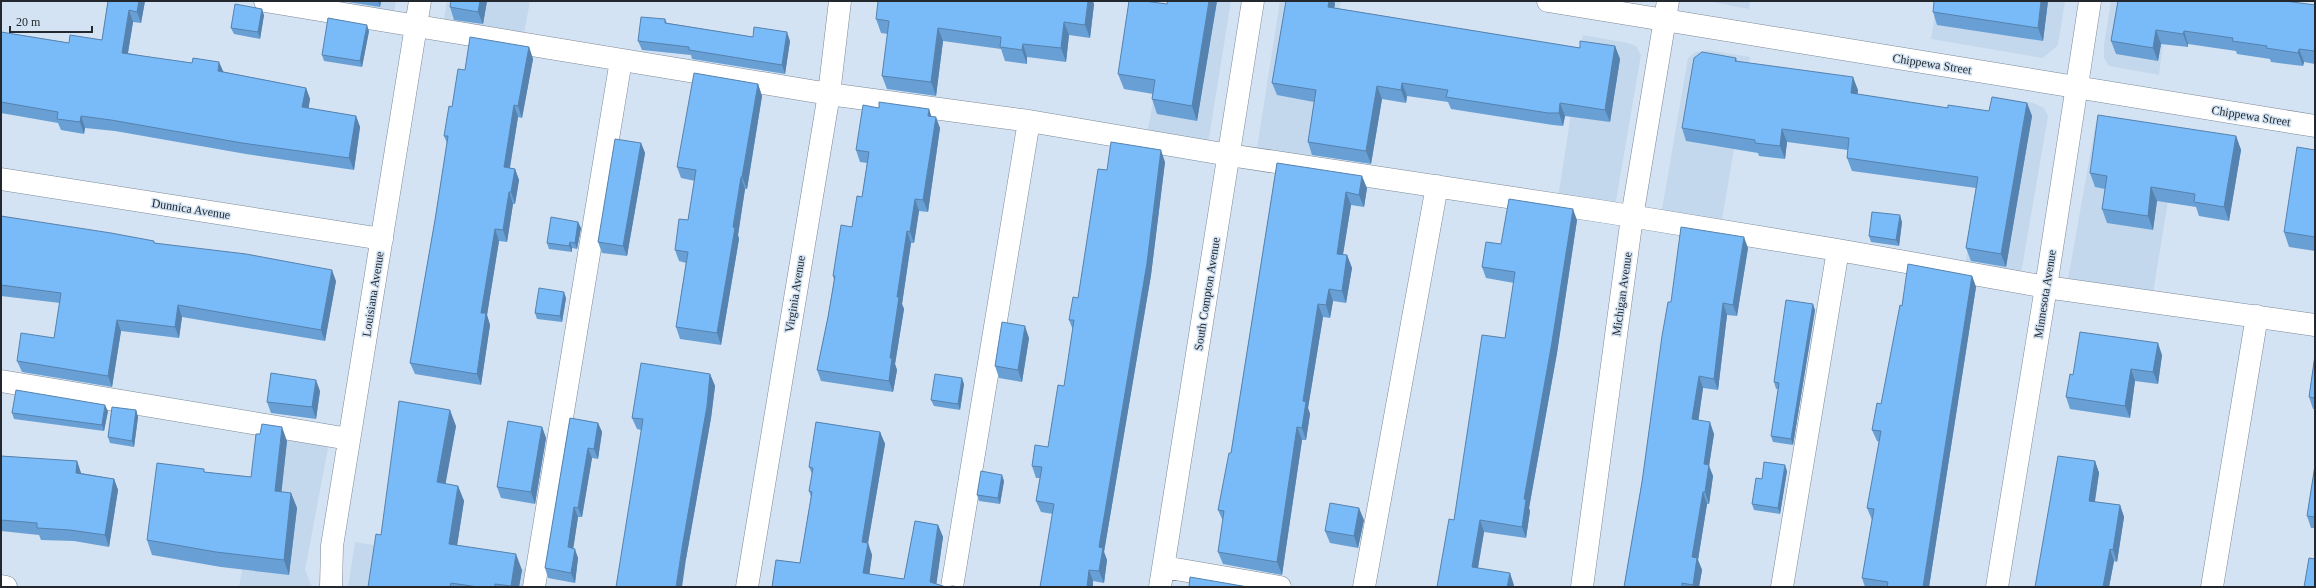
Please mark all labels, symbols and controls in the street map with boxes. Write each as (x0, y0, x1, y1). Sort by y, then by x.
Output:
scale bar (10, 8, 92, 34)
text: 20 m (16, 15, 41, 29)
street label: Chippewa Street (1892, 51, 1973, 77)
street label: Chippewa Street (2211, 103, 2292, 129)
street label: Dunnica Avenue (151, 196, 231, 222)
street label: South Compton Avenue (1191, 236, 1223, 352)
street label: Minnesota Avenue (2031, 249, 2059, 339)
street label: Louisiana Avenue (359, 250, 387, 338)
street label: Michigan Avenue (1609, 251, 1635, 337)
street label: Virginia Avenue (782, 254, 808, 334)

